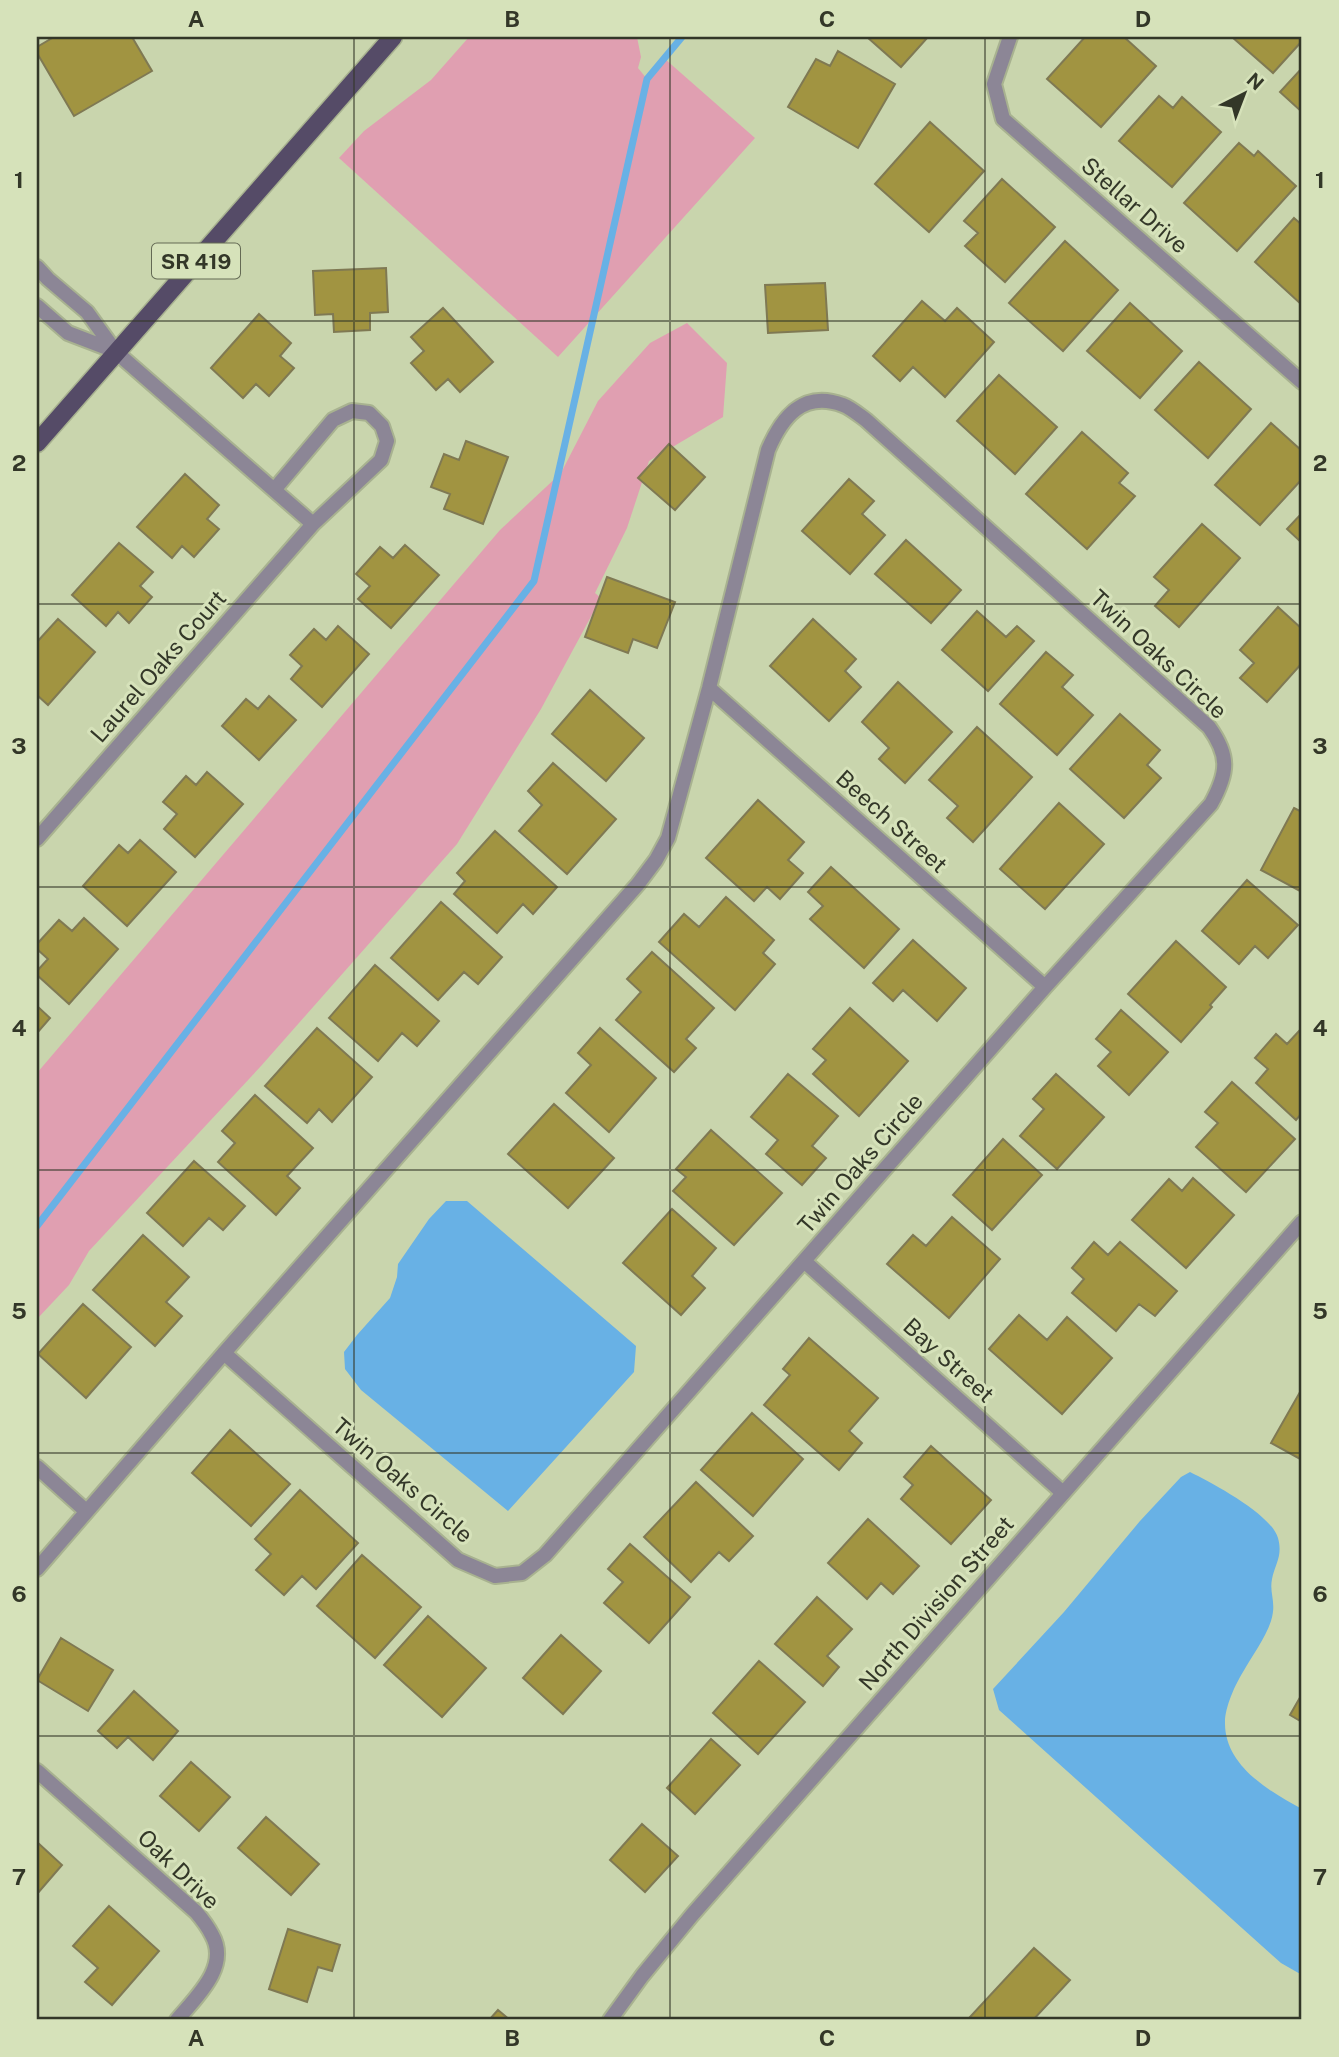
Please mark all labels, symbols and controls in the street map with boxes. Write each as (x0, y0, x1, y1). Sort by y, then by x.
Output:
text: A (188, 5, 205, 32)
text: B (504, 5, 520, 32)
text: C (819, 5, 835, 32)
text: D (1135, 5, 1151, 32)
north arrow (1210, 60, 1280, 130)
text: N (1242, 68, 1268, 95)
street label: Stellar Drive (1076, 151, 1194, 259)
text: 1 (14, 166, 24, 193)
text: 1 (1315, 166, 1325, 193)
road number: SR 419 (152, 244, 240, 278)
text: 2 (12, 449, 26, 476)
text: 2 (1313, 449, 1327, 476)
street label: Laurel Oaks Court (85, 584, 231, 748)
street label: Twin Oaks Circle (1085, 584, 1233, 724)
text: 3 (11, 732, 27, 759)
text: 3 (1312, 732, 1328, 759)
street label: Beech Street (831, 764, 953, 878)
text: 4 (11, 1014, 27, 1041)
text: 4 (1312, 1014, 1328, 1041)
street label: Twin Oaks Circle (792, 1087, 928, 1239)
text: 5 (11, 1297, 27, 1324)
text: 5 (1312, 1297, 1328, 1324)
street label: Bay Street (898, 1312, 1000, 1408)
street label: Twin Oaks Circle (327, 1412, 479, 1548)
street label: North Division Street (853, 1510, 1019, 1696)
text: 6 (11, 1580, 27, 1607)
text: 6 (1312, 1580, 1328, 1607)
street label: Oak Drive (133, 1824, 225, 1914)
text: 7 (12, 1863, 26, 1890)
text: 7 (1313, 1863, 1327, 1890)
text: A (188, 2024, 205, 2051)
text: B (504, 2024, 520, 2051)
text: C (819, 2024, 835, 2051)
text: D (1135, 2024, 1151, 2051)

